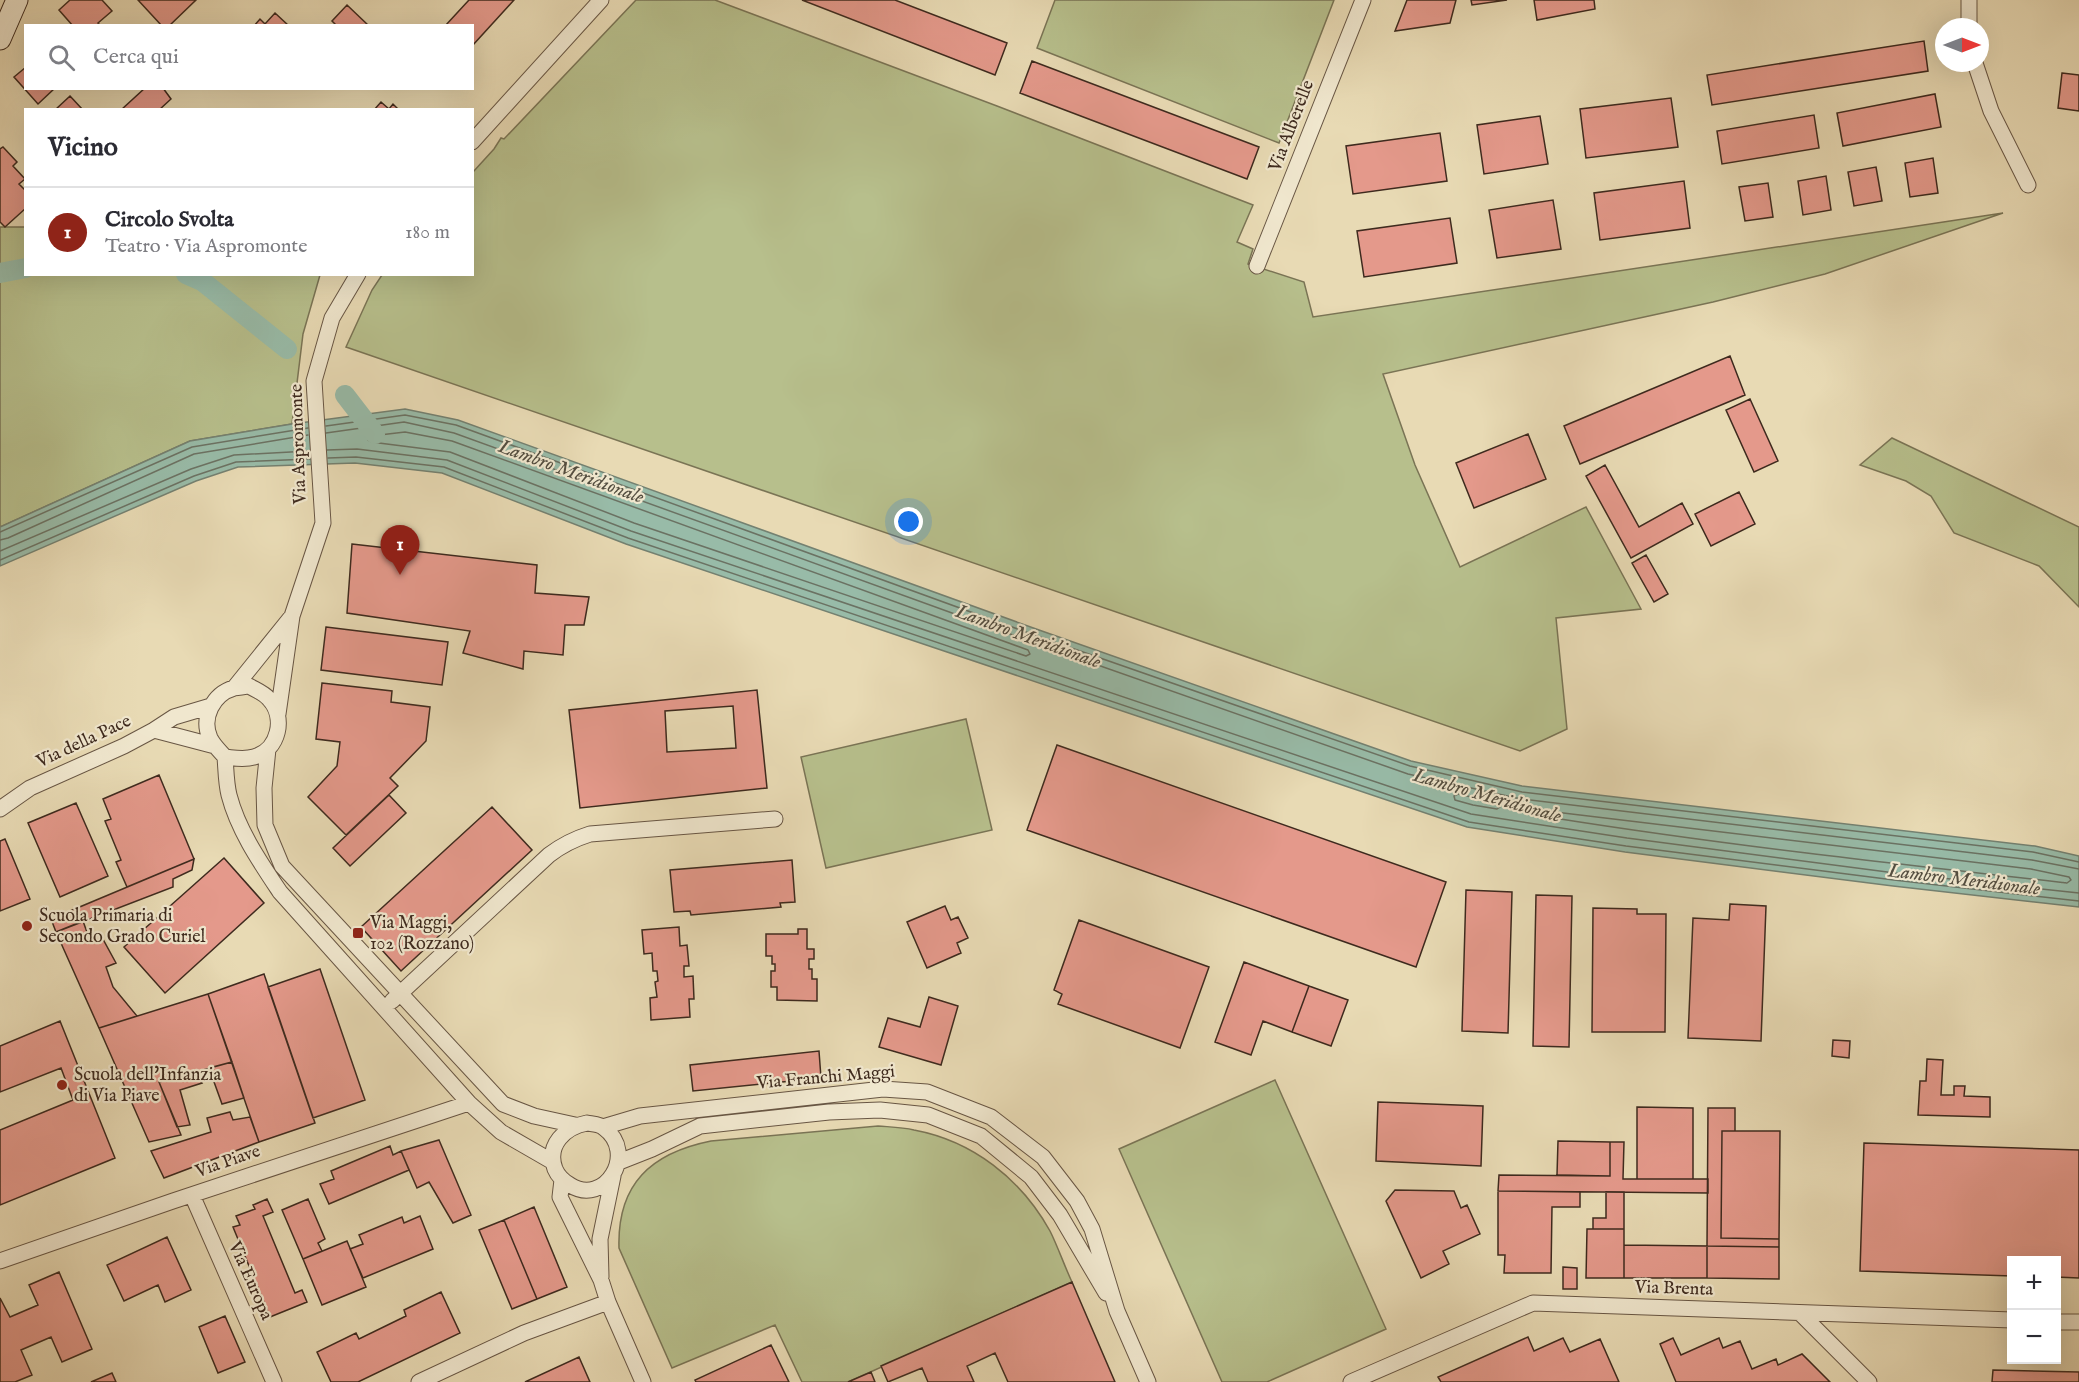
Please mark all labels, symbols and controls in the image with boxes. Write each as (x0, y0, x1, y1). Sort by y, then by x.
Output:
north arrow (1935, 18, 1989, 72)
search box (24, 24, 474, 90)
icon: search (45, 41, 78, 74)
text: Cerca qui (93, 43, 179, 71)
street label: Via Alberelle (1264, 77, 1320, 176)
text: Vicino (48, 131, 118, 164)
text: Circolo Svolta (105, 206, 234, 234)
text: 1 (64, 220, 71, 245)
text: 180 m (405, 220, 450, 245)
text: Teatro · Via Aspromonte (105, 234, 307, 259)
street label: Via Aspromonte (285, 384, 313, 505)
water label: Lambro Meridionale (494, 434, 648, 510)
your location (894, 507, 923, 536)
pin: 1 (380, 526, 420, 575)
water label: Lambro Meridionale (951, 599, 1105, 675)
street label: Via della Pace (32, 710, 135, 774)
water label: Lambro Meridionale (1409, 763, 1564, 829)
water label: Lambro Meridionale (1885, 858, 2042, 902)
place label: Scuola Primaria di Secondo Grado Curiel (39, 905, 205, 949)
place label: Via Maggi, 102 (Rozzano) (369, 912, 474, 956)
marker: Scuola Primaria di Secondo Grado Curiel (20, 919, 34, 933)
marker: Via Maggi, 102 (Rozzano) (351, 926, 365, 940)
street label: Via Franchi Maggi (755, 1060, 896, 1096)
place label: Scuola dell'Infanzia di Via Piave (74, 1064, 222, 1108)
marker: Scuola dell'Infanzia di Via Piave (55, 1078, 69, 1092)
street label: Via Piave (192, 1140, 264, 1184)
street label: Via Europa (222, 1237, 278, 1324)
map controls (2007, 1256, 2061, 1364)
button: + (2007, 1256, 2061, 1310)
street label: Via Brenta (1633, 1276, 1714, 1302)
button: − (2007, 1310, 2061, 1364)

